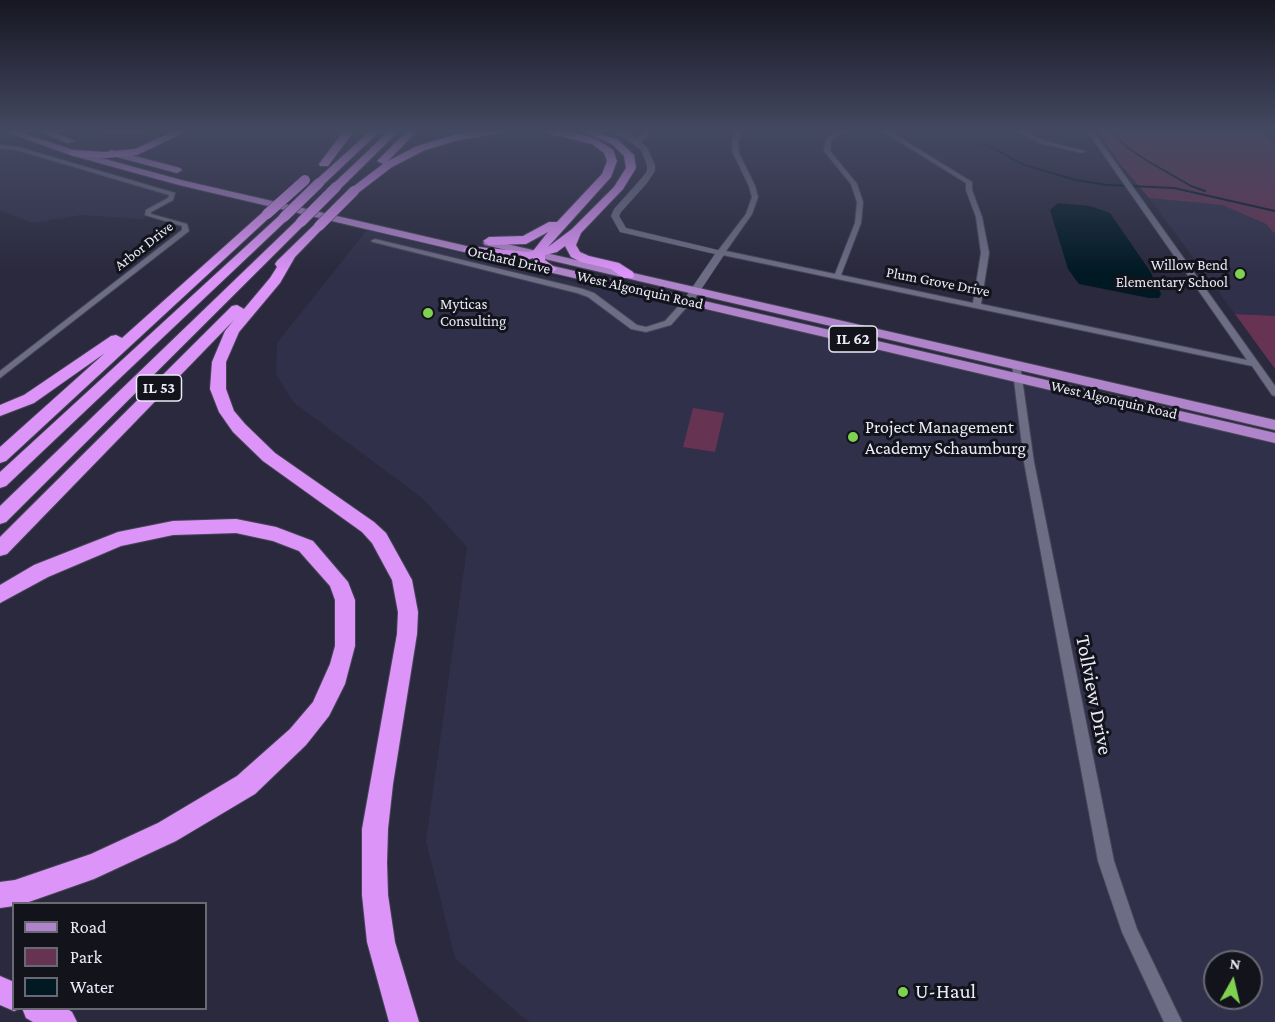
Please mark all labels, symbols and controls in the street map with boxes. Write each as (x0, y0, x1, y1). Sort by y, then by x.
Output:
street label: Arbor Drive (111, 217, 177, 275)
street label: Orchard Drive (466, 242, 552, 278)
place label: Willow Bend Elementary School (1116, 256, 1228, 291)
street label: Plum Grove Drive (885, 263, 991, 301)
street label: West Algonquin Road (575, 267, 705, 313)
marker: Willow Bend Elementary School (1233, 267, 1247, 281)
place label: Myticas Consulting (440, 295, 506, 330)
marker: Myticas Consulting (421, 306, 435, 320)
road number: IL 62 (829, 326, 877, 352)
road number: IL 53 (136, 375, 182, 401)
street label: West Algonquin Road (1049, 377, 1179, 423)
place label: Project Management Academy Schaumburg (865, 416, 1026, 458)
marker: Project Management Academy Schaumburg (846, 430, 860, 444)
street label: Tollview Drive (1070, 633, 1118, 757)
legend (12, 902, 207, 1010)
text: Road (70, 917, 107, 937)
text: Park (70, 947, 102, 967)
north arrow (1203, 950, 1263, 1010)
text: N (1229, 954, 1242, 973)
text: Water (70, 977, 114, 997)
place label: U-Haul (915, 979, 976, 1005)
marker: U-Haul (896, 985, 910, 999)

